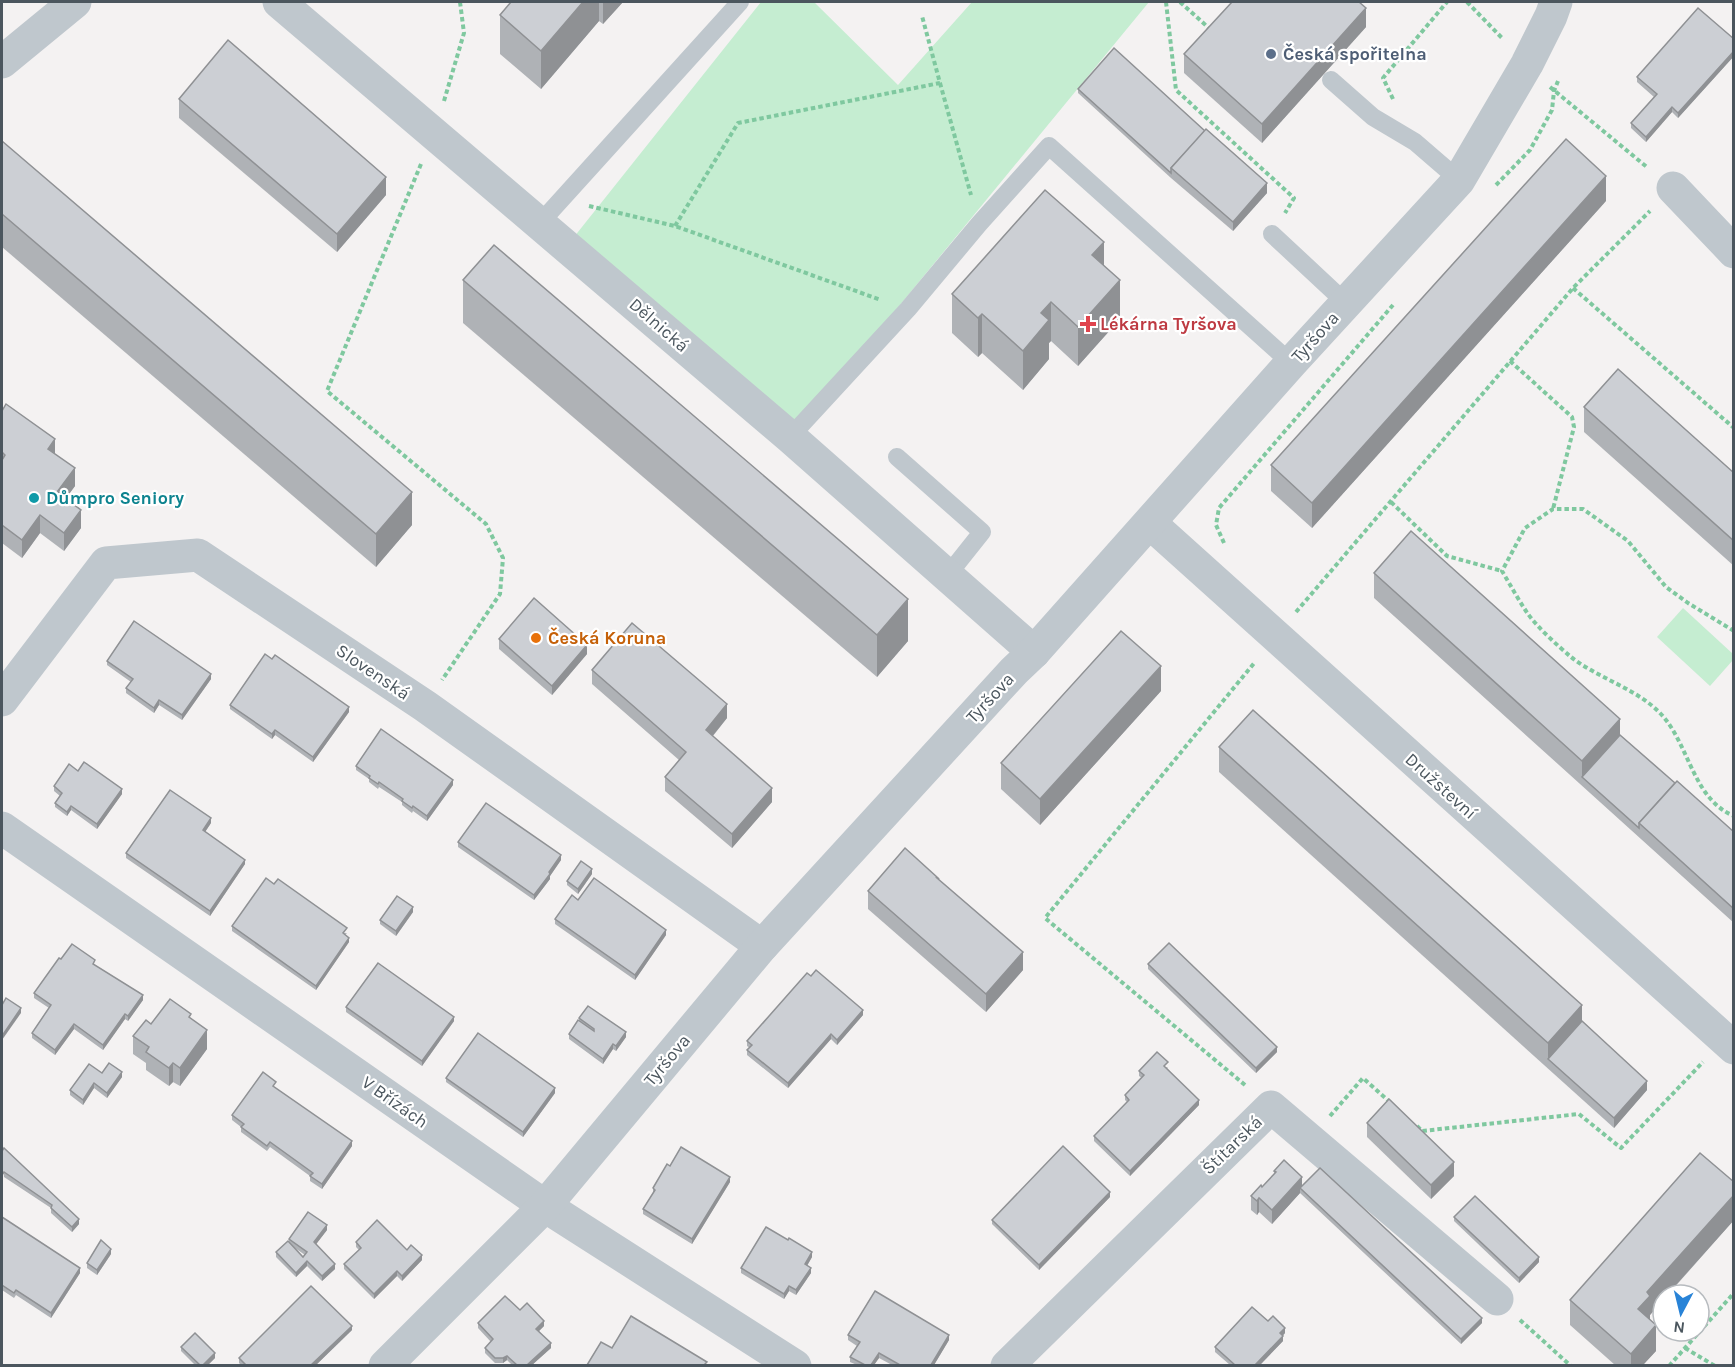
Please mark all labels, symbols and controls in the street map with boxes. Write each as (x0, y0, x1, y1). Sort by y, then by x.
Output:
place label: Česká spořitelna (1283, 43, 1427, 65)
marker: Česká spořitelna (1264, 47, 1278, 61)
street label: Dělnická (625, 293, 693, 357)
street label: Tyršova (1286, 307, 1344, 367)
place label: Lékárna Tyršova (1100, 313, 1237, 335)
marker: Lékárna Tyršova (1081, 317, 1095, 331)
place label: Důmpro Seniory (46, 487, 184, 509)
marker: Důmpro Seniory (27, 491, 41, 505)
place label: Česká Koruna (548, 627, 666, 649)
marker: Česká Koruna (529, 631, 543, 645)
street label: Slovenská (332, 639, 414, 705)
street label: Tyršova (961, 668, 1019, 728)
street label: Družstevní (1401, 748, 1482, 824)
street label: Tyršova (639, 1030, 695, 1090)
street label: V Břízách (358, 1071, 432, 1133)
street label: Štítarská (1197, 1111, 1267, 1179)
north arrow (1651, 1283, 1711, 1343)
text: N (1672, 1317, 1686, 1338)

